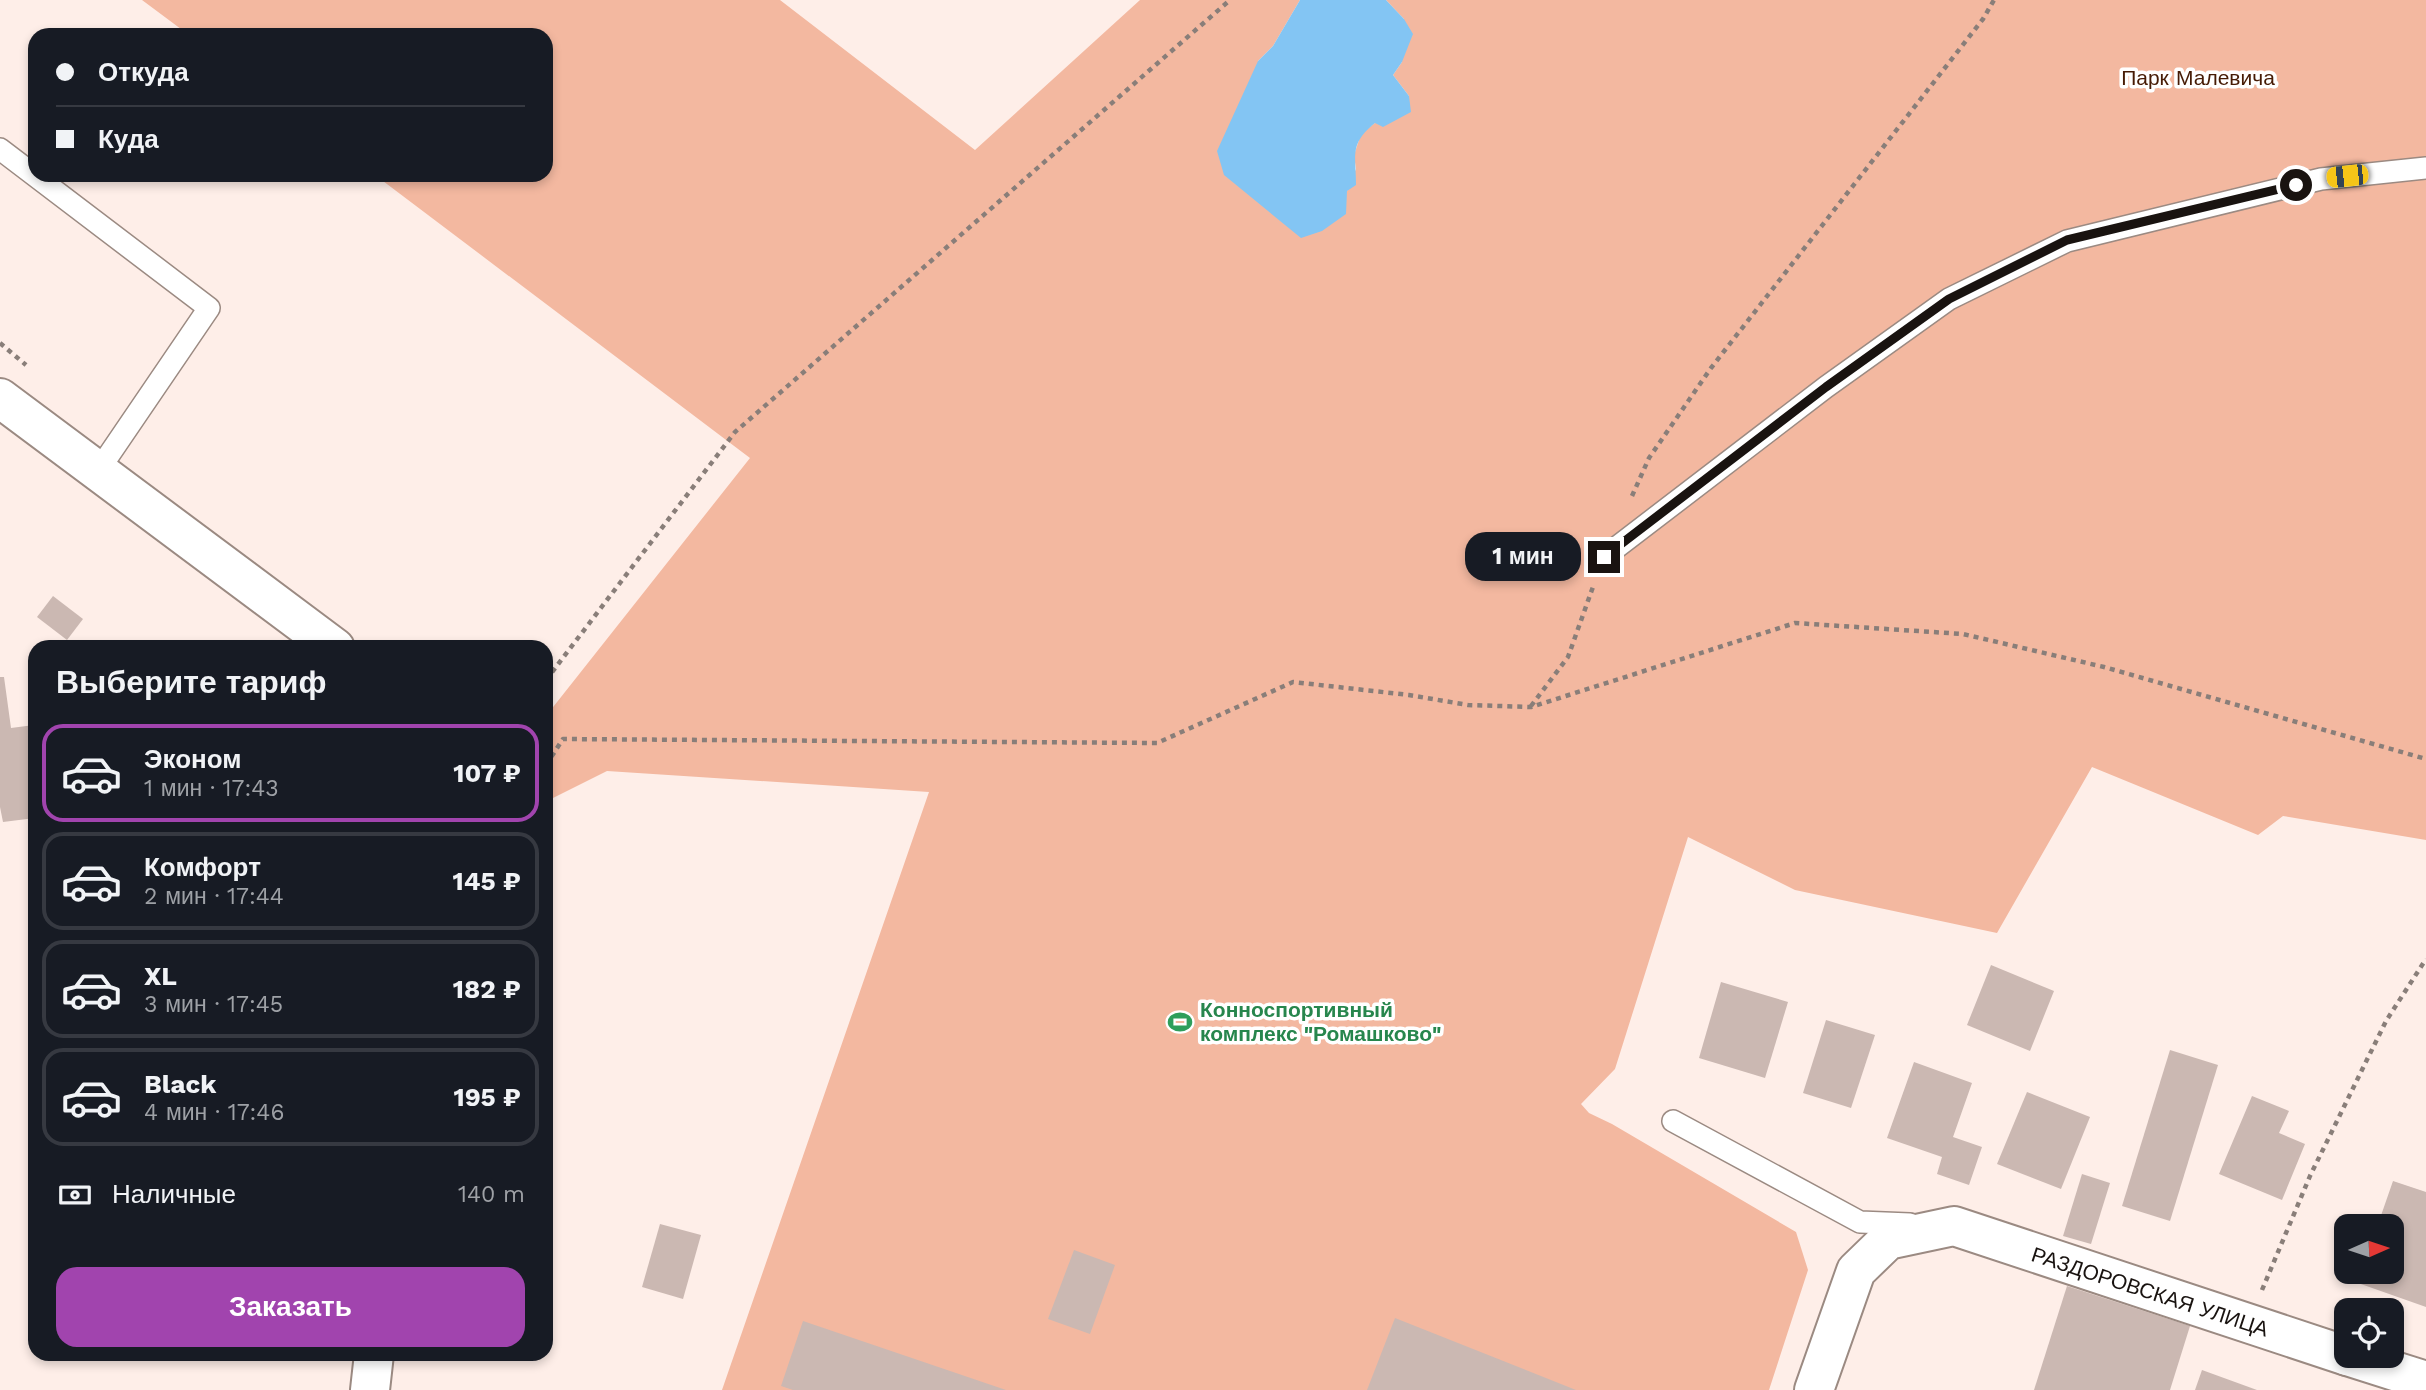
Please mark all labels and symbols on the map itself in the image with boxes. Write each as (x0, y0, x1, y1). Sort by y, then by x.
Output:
park label: Парк Малевича (2121, 65, 2275, 90)
car (2326, 163, 2369, 189)
route start (2280, 169, 2312, 201)
callout: 1 мин (1464, 532, 1580, 582)
route end (1588, 541, 1620, 573)
place label: Конноспортивный комплекс "Ромашково" (1200, 997, 1441, 1046)
sports icon: Конноспортивный комплекс "Ромашково" (1166, 1008, 1194, 1036)
north arrow (2334, 1214, 2404, 1284)
street label: РАЗДОРОВСКАЯ УЛИЦА (2029, 1241, 2272, 1342)

